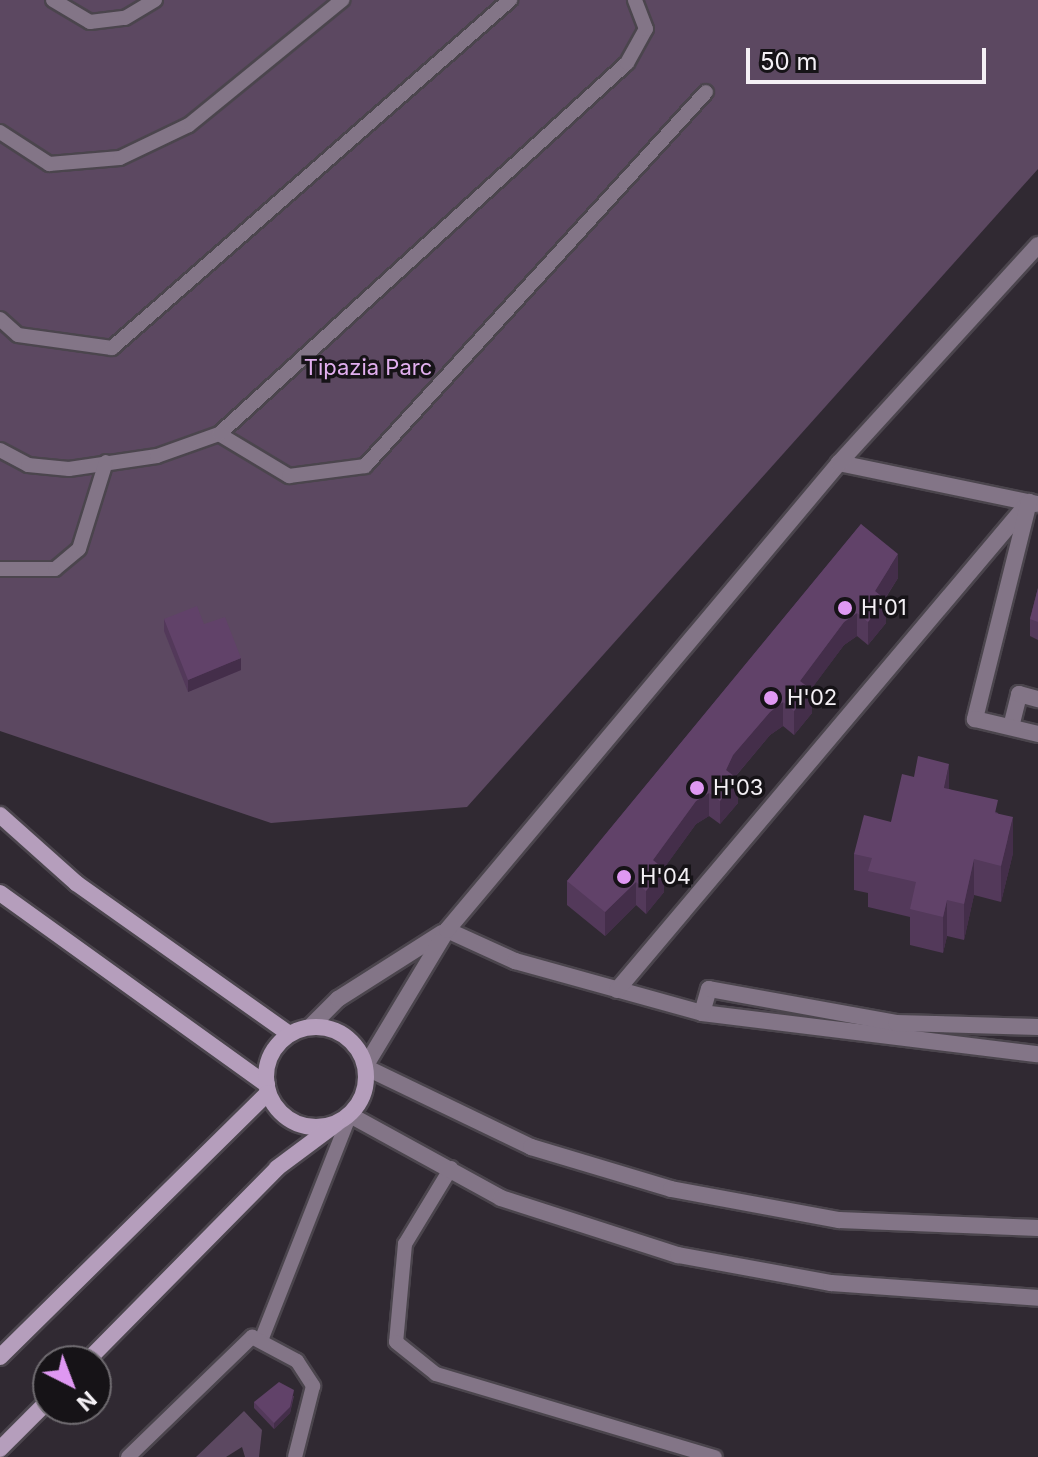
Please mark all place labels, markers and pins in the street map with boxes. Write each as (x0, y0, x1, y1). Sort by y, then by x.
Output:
place label: H'01 (861, 595, 907, 621)
marker: H'01 (836, 599, 854, 617)
place label: H'02 (787, 685, 837, 711)
marker: H'02 (762, 689, 780, 707)
place label: H'03 (713, 775, 763, 801)
marker: H'03 (688, 779, 706, 797)
place label: H'04 (640, 864, 691, 890)
marker: H'04 (615, 868, 633, 886)

